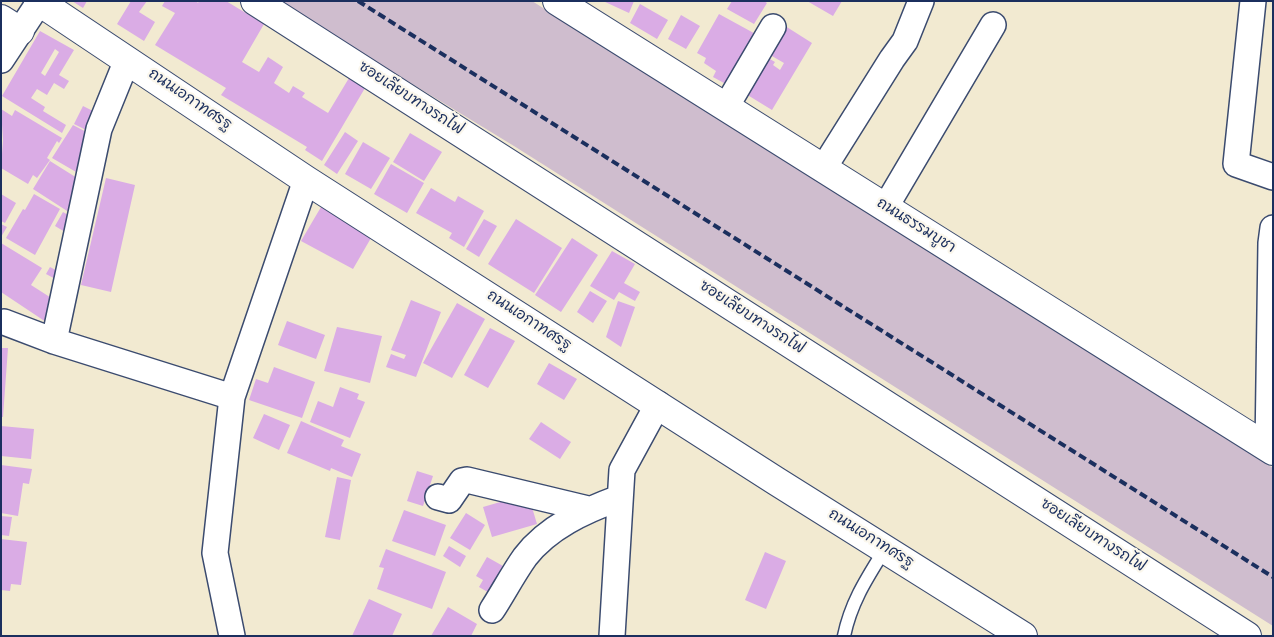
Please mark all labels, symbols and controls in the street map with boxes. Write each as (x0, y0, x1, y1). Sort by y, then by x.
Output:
street label: ซอยเลียบทางรถไฟ (354, 59, 466, 141)
street label: ถนนเอกาทศรฐ (144, 66, 234, 136)
street label: ถนนธรรมบูชา (872, 196, 958, 258)
street label: ซอยเลียบทางรถไฟ (695, 278, 807, 360)
street label: ถนนเอกาทศรฐ (482, 288, 574, 356)
street label: ซอยเลียบทางรถไฟ (1036, 496, 1148, 578)
street label: ถนนเอกาทศรฐ (824, 507, 916, 573)

